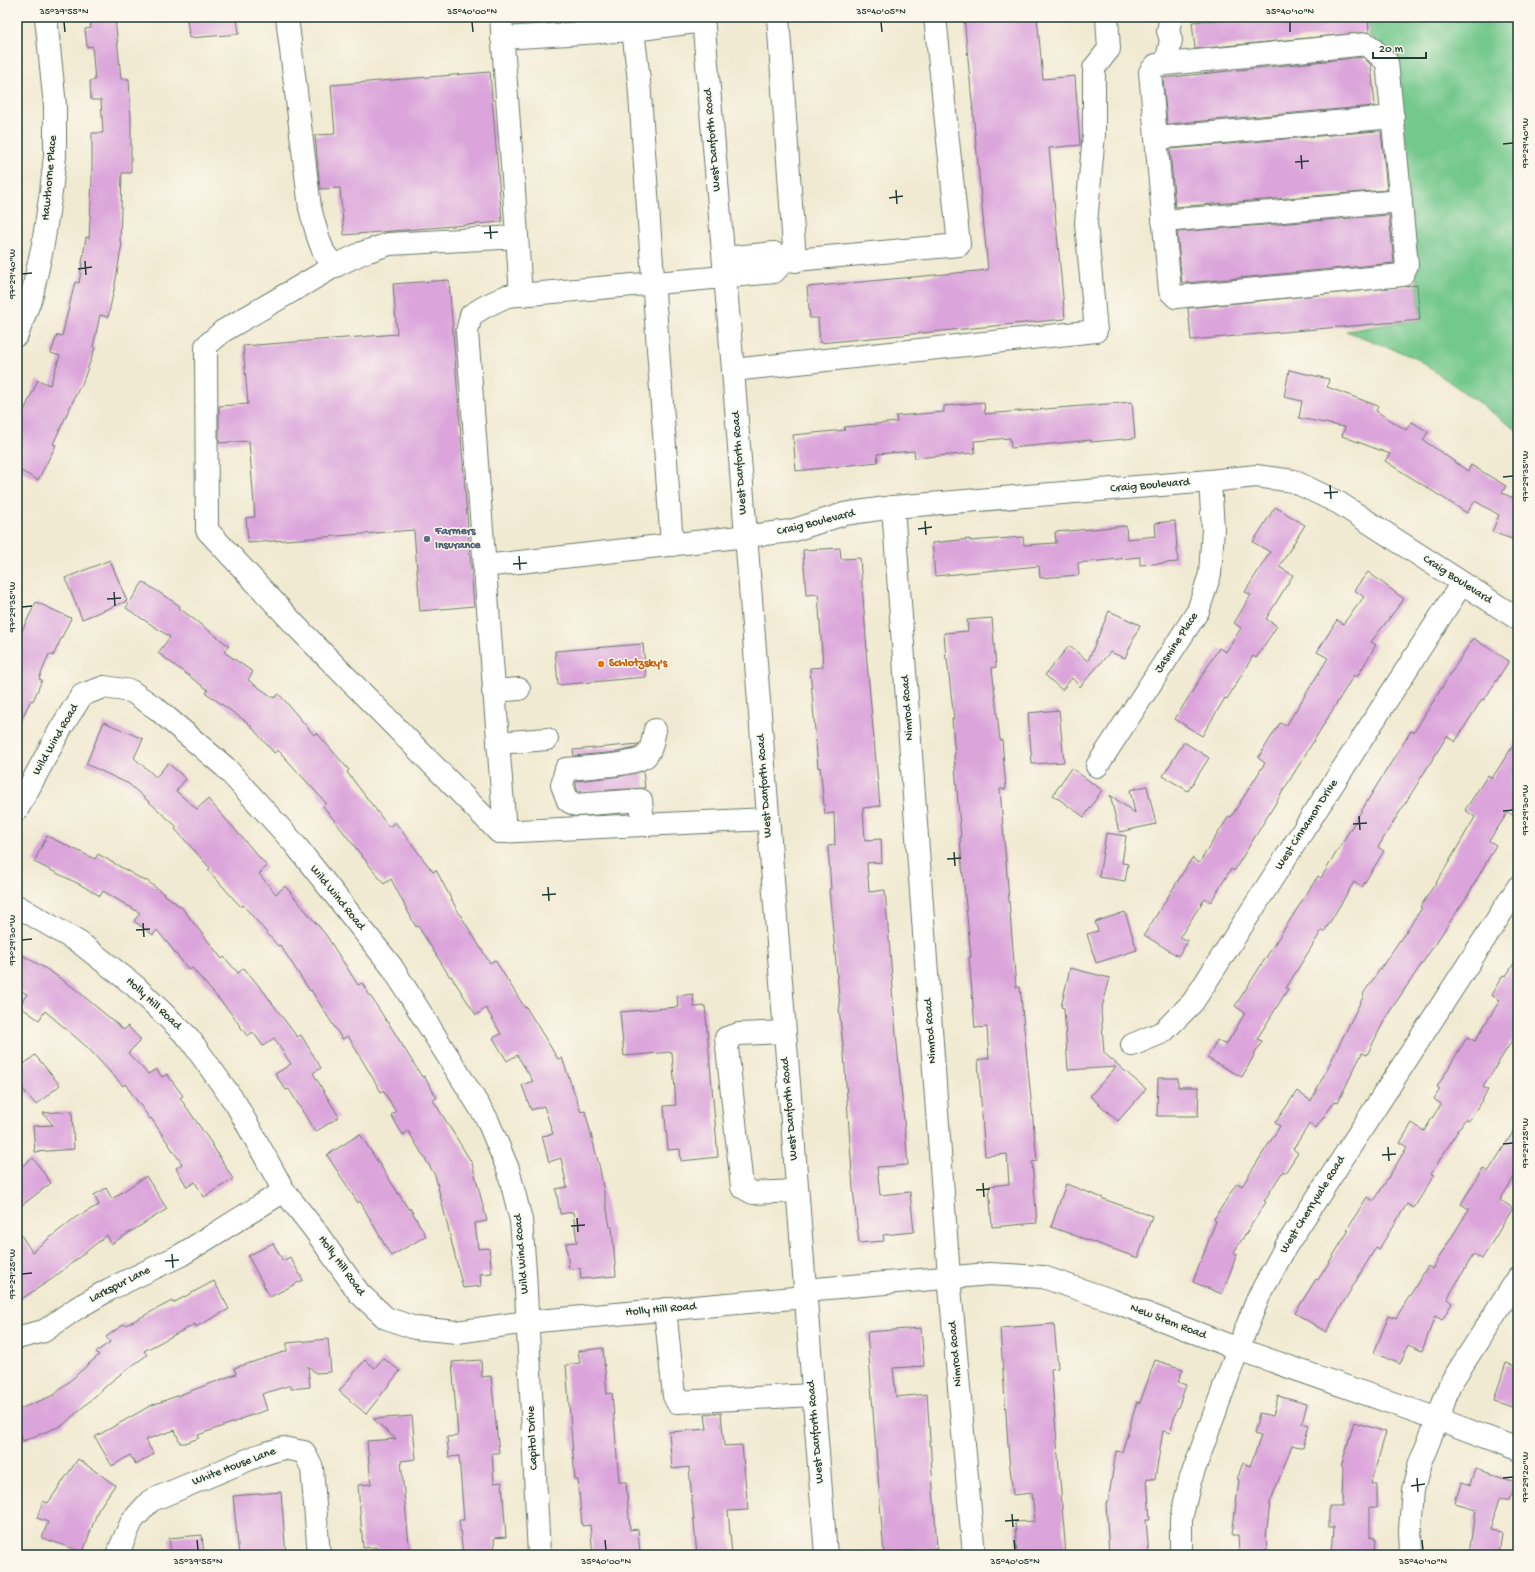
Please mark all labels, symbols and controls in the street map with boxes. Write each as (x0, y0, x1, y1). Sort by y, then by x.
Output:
text: 35°39'55"N (39, 6, 89, 18)
text: 35°40'00"N (446, 6, 497, 18)
text: 35°40'05"N (855, 6, 906, 18)
text: 35°40'10"N (1265, 6, 1315, 18)
scale bar (1373, 34, 1426, 60)
text: 20 m (1379, 43, 1404, 57)
street label: West Danforth Road (701, 87, 724, 192)
text: 97°29'40"W (1520, 117, 1532, 169)
street label: Hawthorne Place (39, 134, 61, 221)
text: 97°29'40"W (7, 248, 19, 300)
street label: West Danforth Road (729, 410, 751, 515)
text: 97°29'35"W (1520, 450, 1532, 502)
street label: Craig Boulevard (1110, 475, 1191, 496)
street label: Craig Boulevard (776, 506, 857, 539)
place label: Farmers Insurance (434, 525, 481, 553)
marker: Farmers Insurance (422, 534, 432, 544)
street label: Craig Boulevard (1420, 552, 1495, 608)
text: 97°29'35"W (7, 581, 19, 633)
street label: Jasmine Place (1152, 609, 1202, 676)
place label: Schlotzsky's (609, 657, 668, 671)
marker: Schlotzsky's (596, 659, 606, 669)
street label: Nimrod Road (899, 674, 917, 741)
street label: Wild Wind Road (30, 701, 83, 778)
street label: West Danforth Road (754, 733, 776, 838)
street label: West Cinnamon Drive (1272, 776, 1342, 873)
text: 97°29'30"W (1520, 784, 1532, 836)
street label: Wild Wind Road (306, 863, 368, 934)
text: 97°29'30"W (7, 914, 19, 966)
street label: Holly Hill Road (122, 975, 184, 1034)
street label: Nimrod Road (922, 997, 940, 1064)
street label: West Danforth Road (778, 1056, 801, 1161)
text: 97°29'25"W (1520, 1118, 1532, 1169)
street label: West Cherryvale Road (1277, 1153, 1349, 1256)
street label: Wild Wind Road (511, 1213, 532, 1294)
street label: Holly Hill Road (314, 1233, 368, 1300)
text: 97°29'25"W (7, 1249, 19, 1300)
street label: Larkspur Lane (87, 1263, 154, 1306)
street label: Holly Hill Road (625, 1300, 698, 1320)
street label: New Stem Road (1128, 1301, 1209, 1343)
street label: Nimrod Road (946, 1320, 966, 1387)
street label: West Danforth Road (804, 1379, 827, 1484)
street label: Capitol Drive (524, 1405, 542, 1471)
street label: White House Lane (190, 1444, 278, 1489)
text: 97°29'20"W (1520, 1451, 1532, 1503)
text: 35°39'55"N (173, 1556, 223, 1568)
text: 35°40'00"N (580, 1556, 631, 1568)
text: 35°40'05"N (989, 1556, 1040, 1568)
text: 35°40'10"N (1398, 1556, 1448, 1568)

